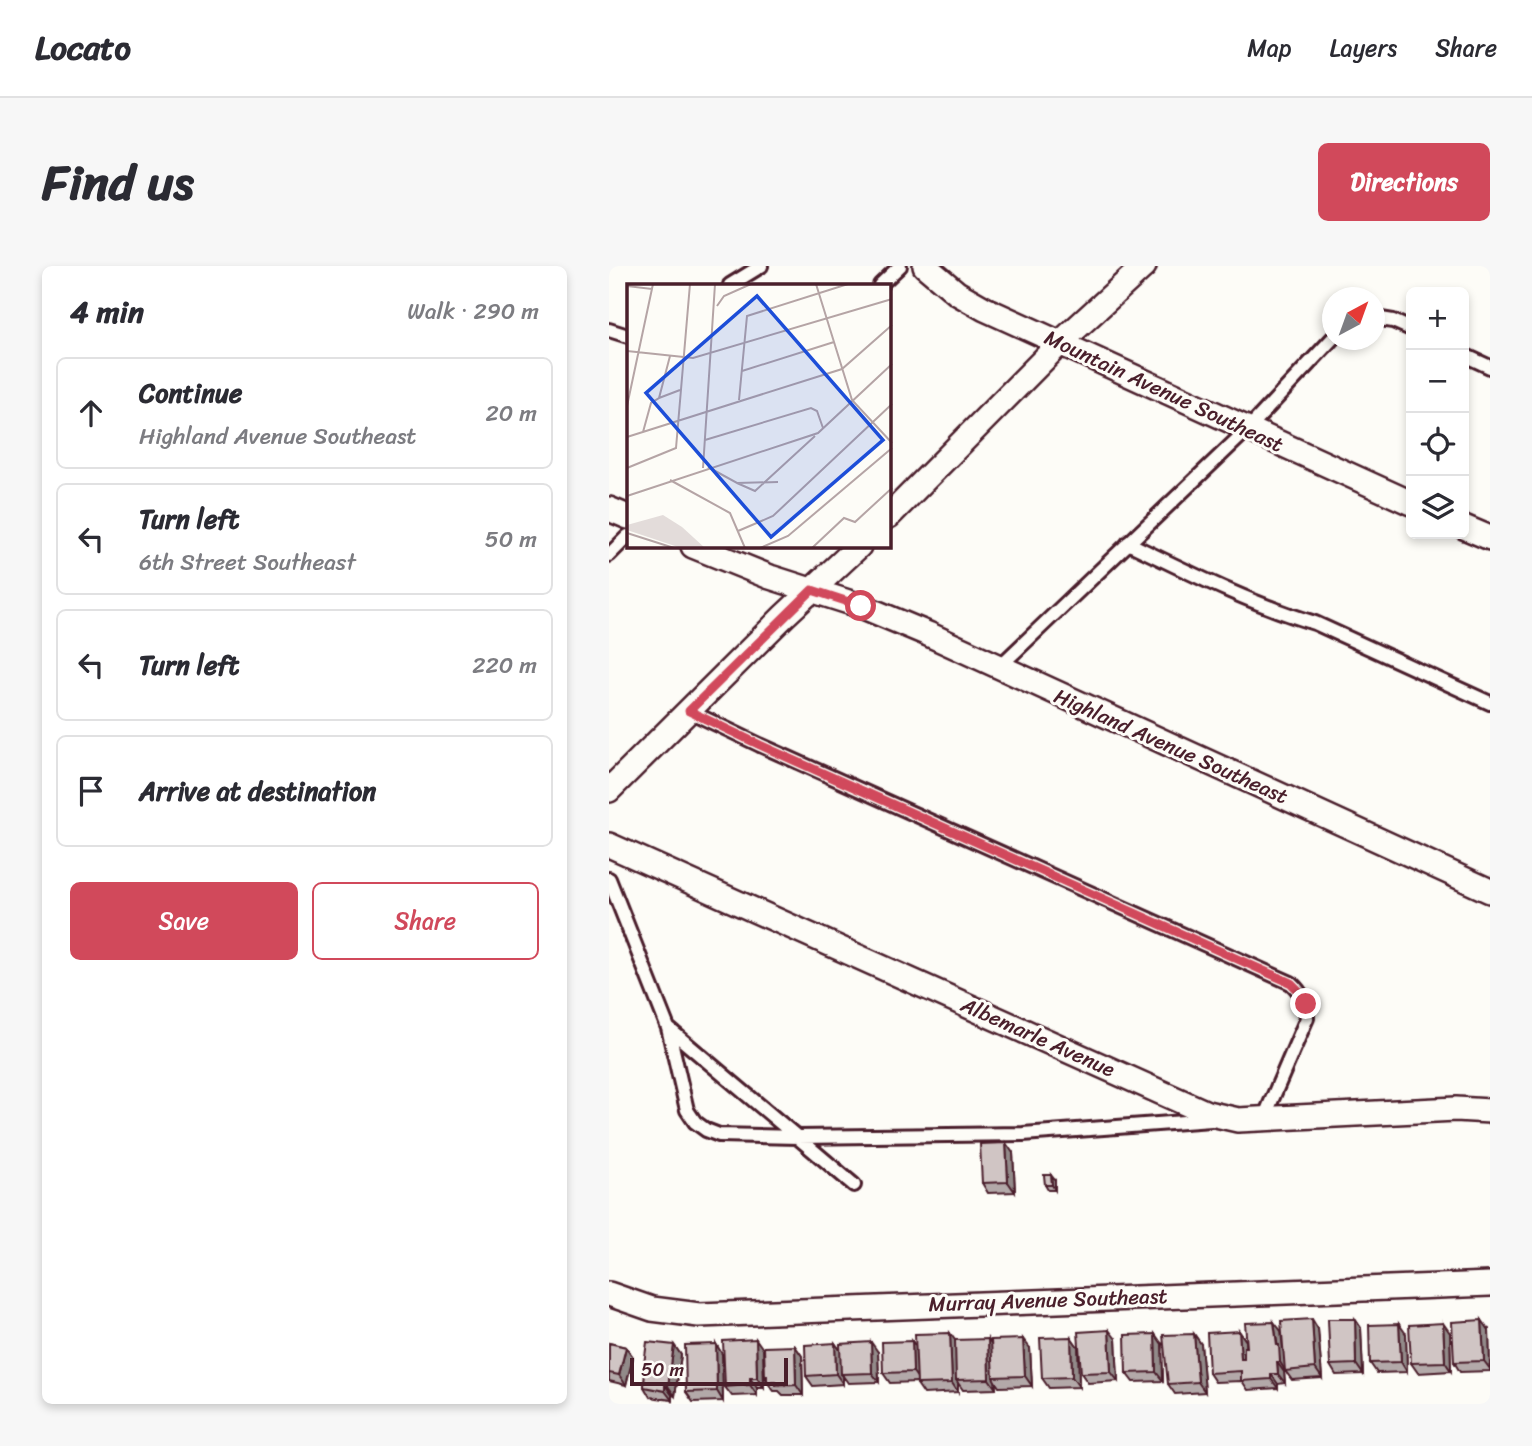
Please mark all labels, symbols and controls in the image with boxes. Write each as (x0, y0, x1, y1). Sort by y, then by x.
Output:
text: Locato (35, 19, 131, 77)
text: Map (1247, 27, 1292, 69)
text: Layers (1330, 27, 1397, 69)
text: Share (1435, 27, 1497, 69)
text: Find us (42, 139, 194, 226)
button: Directions (1318, 143, 1490, 221)
inset map (627, 284, 891, 548)
text: 4 min (70, 285, 144, 339)
north arrow (1322, 287, 1385, 350)
map controls (1406, 287, 1469, 539)
button: + (1406, 287, 1469, 350)
text: Walk · 290 m (407, 291, 539, 332)
street label: Mountain Avenue Southeast (1038, 319, 1290, 463)
button: − (1406, 350, 1469, 413)
text: Continue (139, 370, 242, 416)
text: 20 m (486, 393, 537, 434)
icon: ahead (72, 394, 110, 432)
button: locate (1406, 413, 1469, 476)
text: Highland Avenue Southeast (139, 416, 416, 457)
button: layers (1406, 476, 1469, 539)
text: Turn left (139, 496, 239, 542)
text: 50 m (485, 519, 537, 560)
icon: left (72, 520, 110, 558)
text: 6th Street Southeast (139, 542, 356, 583)
route start (845, 590, 876, 621)
text: Turn left (139, 642, 239, 688)
text: 220 m (472, 645, 537, 686)
icon: left (72, 646, 110, 684)
street label: Highland Avenue Southeast (1048, 677, 1294, 815)
text: Arrive at destination (139, 768, 376, 814)
icon: arrive (72, 772, 110, 810)
button: Save (70, 882, 298, 960)
button: Share (312, 882, 539, 960)
street label: Albemarle Avenue (954, 986, 1121, 1088)
route end (1290, 988, 1321, 1019)
street label: Murray Avenue Southeast (928, 1277, 1168, 1323)
text: 50 m (641, 1353, 684, 1386)
scale bar (630, 1355, 787, 1387)

